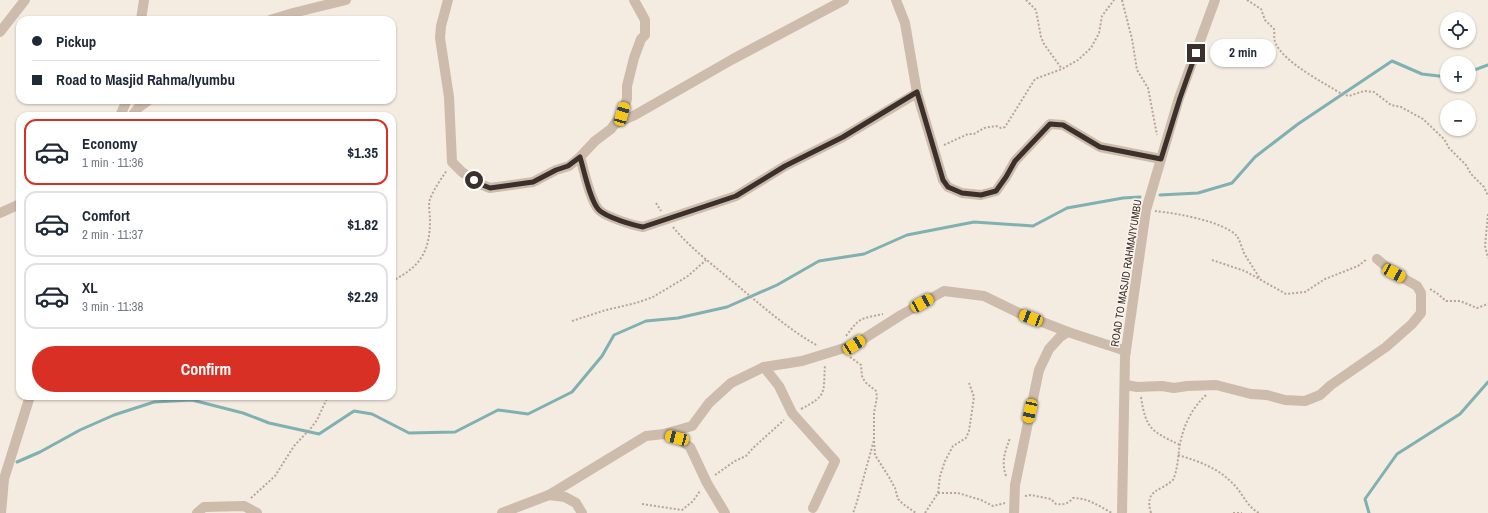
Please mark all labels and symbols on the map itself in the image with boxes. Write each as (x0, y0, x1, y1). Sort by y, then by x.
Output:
callout: 2 min (1210, 39, 1276, 67)
route end (1187, 44, 1205, 62)
car (613, 101, 631, 127)
route start (465, 171, 483, 189)
street label: ROAD TO MASJID RAHMA/IYUMBU (1107, 198, 1145, 348)
car (1381, 262, 1407, 284)
car (909, 292, 935, 314)
car (1018, 308, 1044, 328)
car (841, 333, 867, 357)
car (1022, 398, 1038, 424)
car (664, 429, 690, 447)

